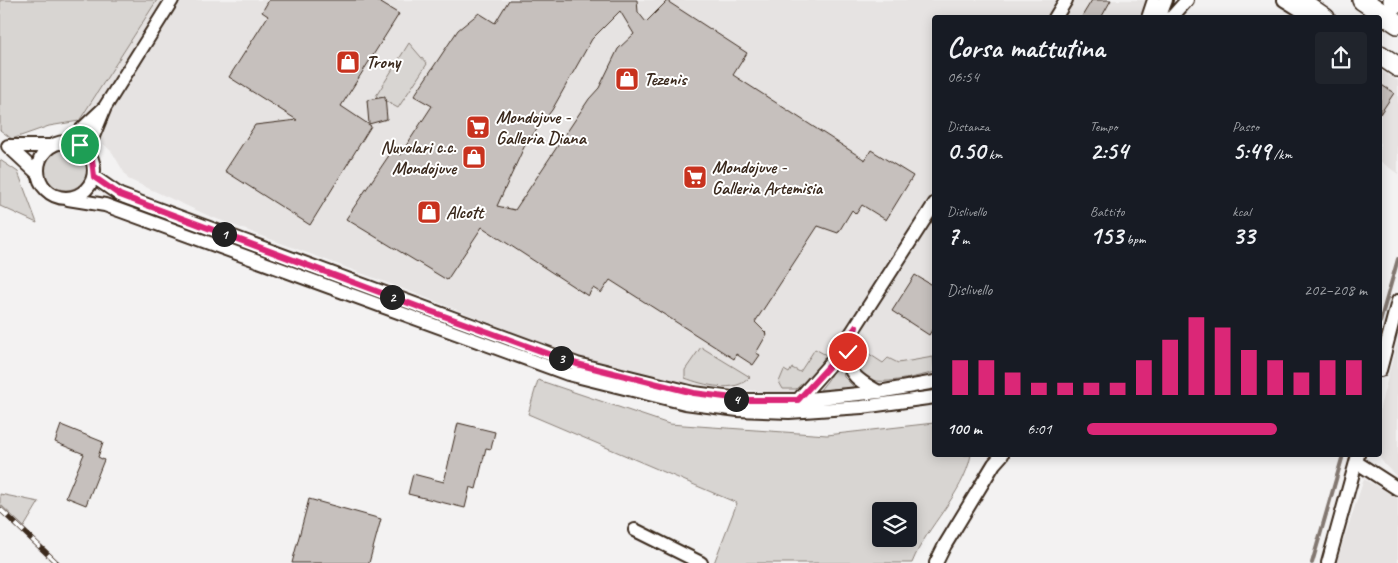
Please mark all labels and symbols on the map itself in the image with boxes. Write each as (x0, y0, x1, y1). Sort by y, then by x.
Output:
shop icon: Trony (335, 49, 361, 75)
place label: Trony (366, 51, 402, 73)
shop icon: Tezenis (614, 66, 640, 92)
place label: Tezenis (644, 68, 688, 90)
place label: Mondojuve - Galleria Diana (496, 106, 588, 149)
supermarket icon: Mondojuve - Galleria Diana (465, 114, 491, 140)
pin (59, 124, 101, 166)
place label: Nuvolari c.c. Mondojuve (380, 136, 458, 179)
shop icon: Nuvolari c.c. Mondojuve (461, 144, 487, 170)
place label: Mondojuve - Galleria Artemisia (712, 156, 824, 199)
supermarket icon: Mondojuve - Galleria Artemisia (682, 164, 708, 190)
shop icon: Alcott (416, 199, 442, 225)
place label: Alcott (446, 201, 485, 223)
pin: 1 (212, 222, 236, 246)
pin: 2 (380, 284, 404, 310)
pin (827, 331, 869, 373)
pin: 3 (548, 346, 574, 370)
pin: 4 (724, 386, 748, 412)

